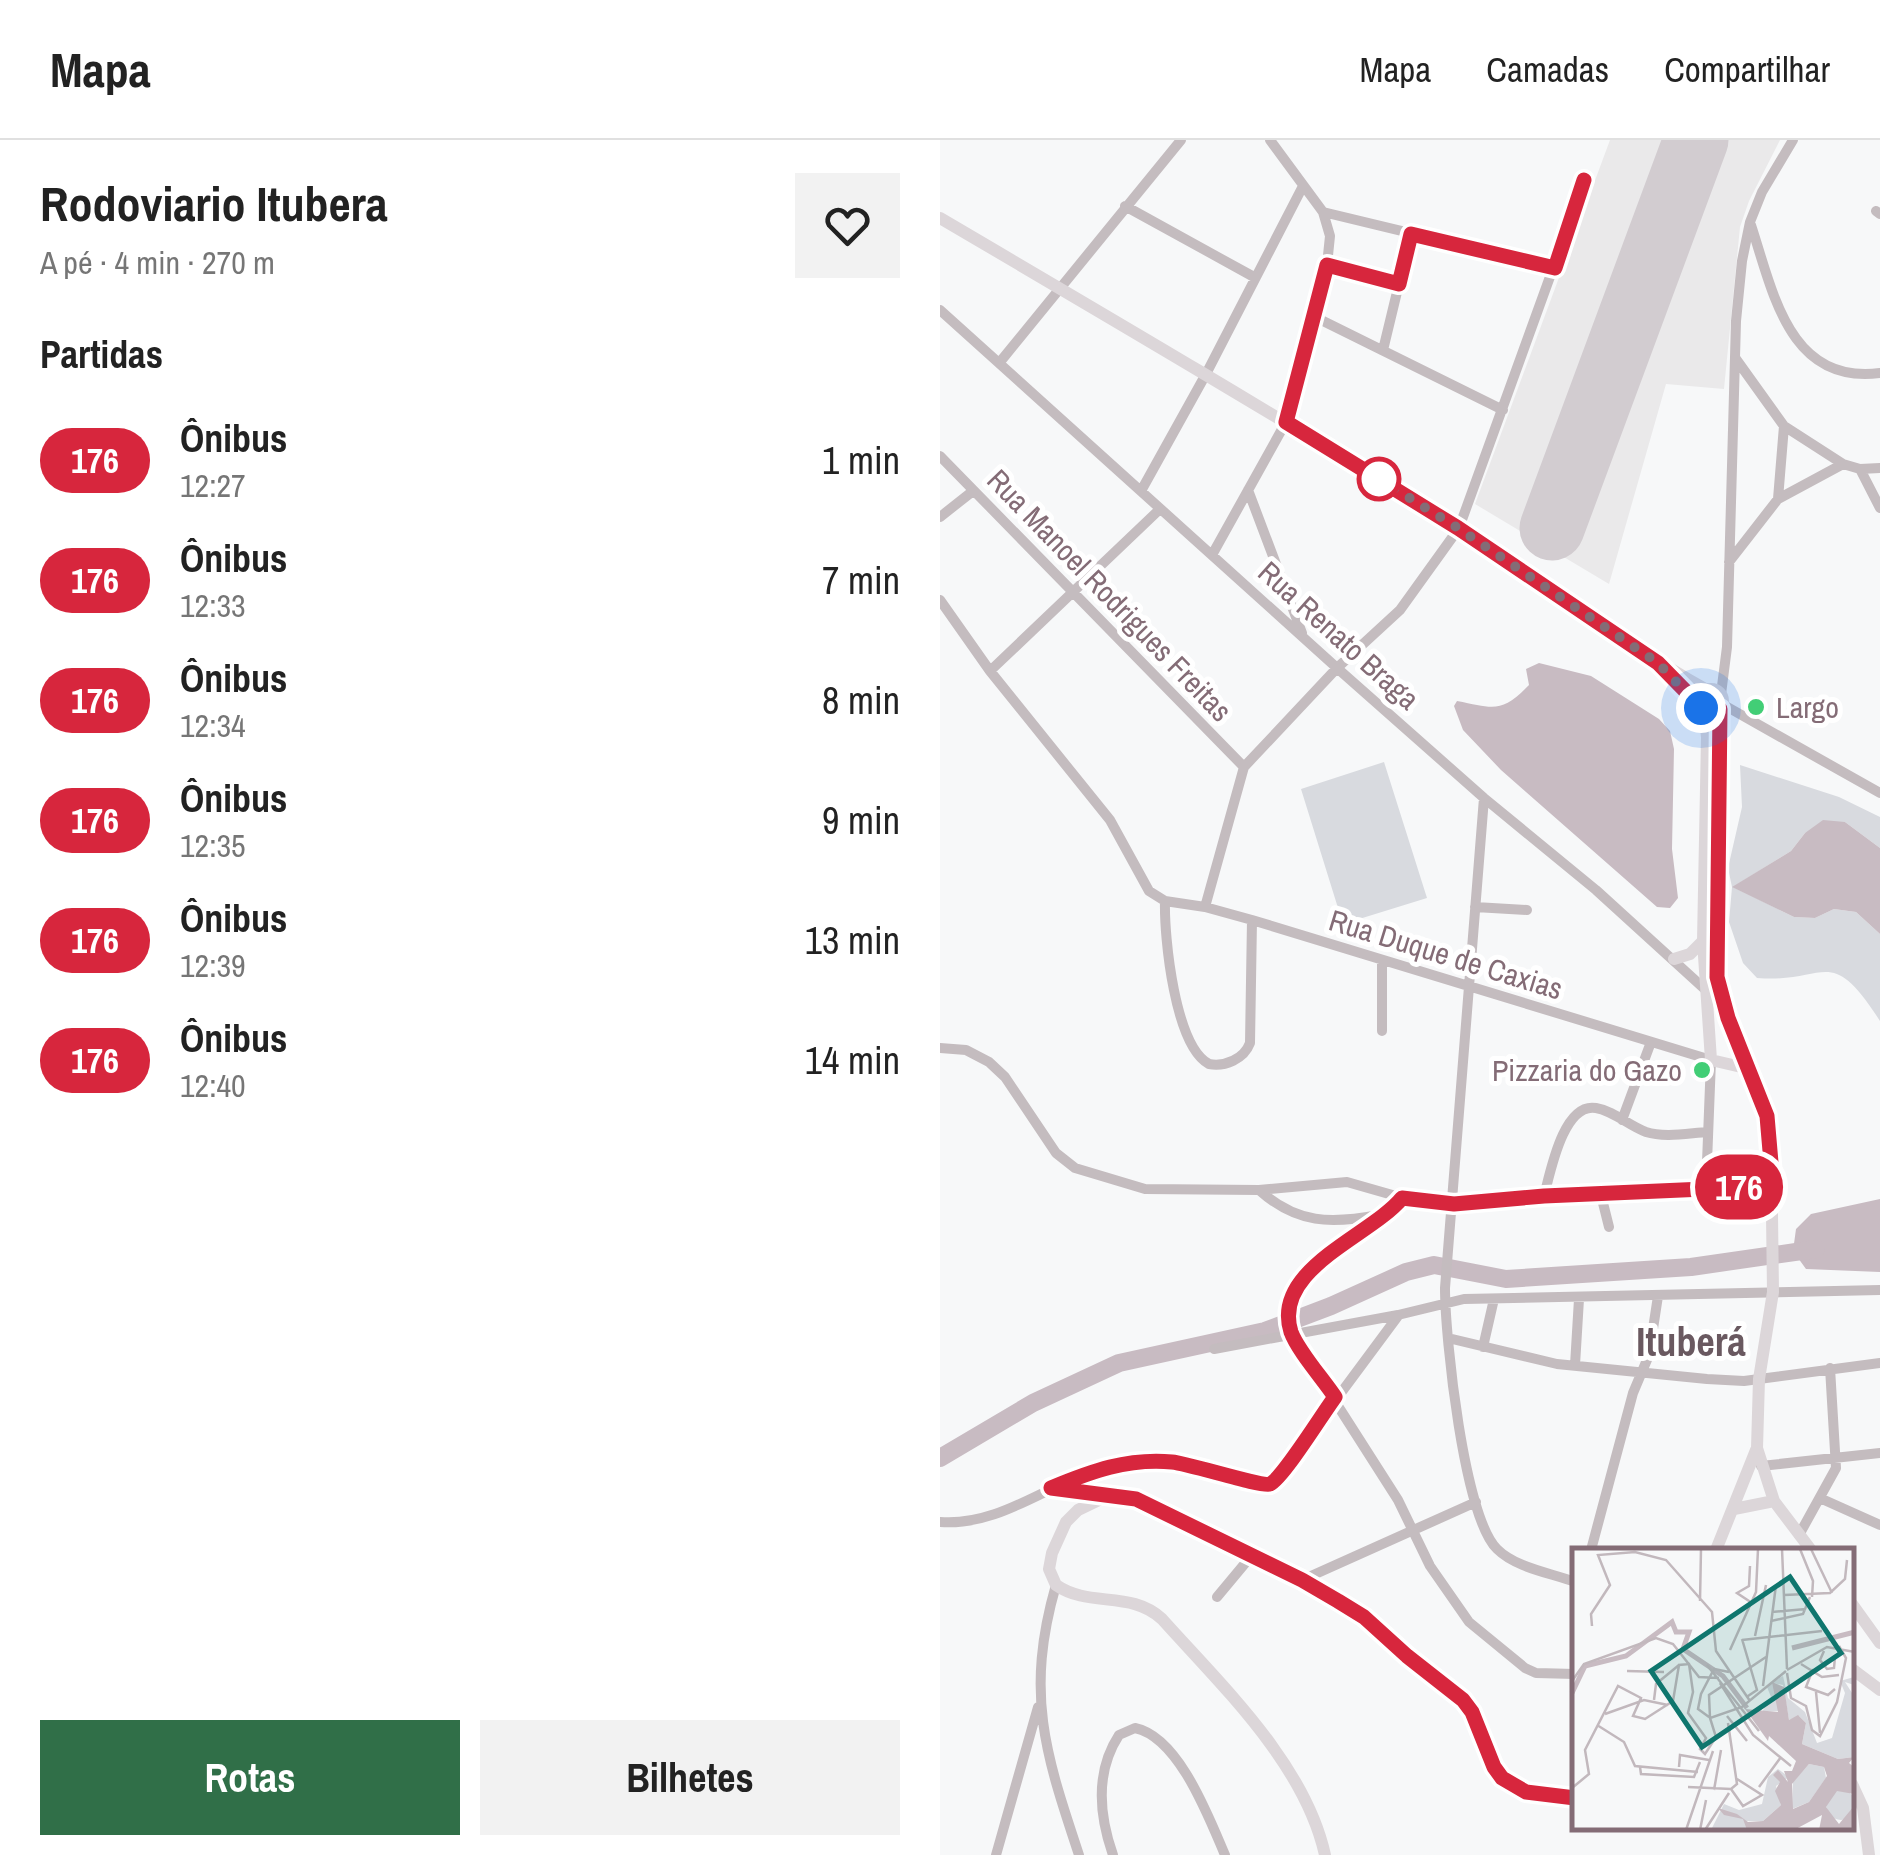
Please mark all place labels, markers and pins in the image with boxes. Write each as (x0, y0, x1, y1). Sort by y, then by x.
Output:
unlabelled marker (1358, 458, 1400, 500)
place label: Largo (1776, 687, 1839, 727)
marker: Largo (1745, 696, 1767, 718)
place label: Pizzaria do Gazo (1492, 1050, 1682, 1090)
marker: Pizzaria do Gazo (1691, 1059, 1713, 1081)

